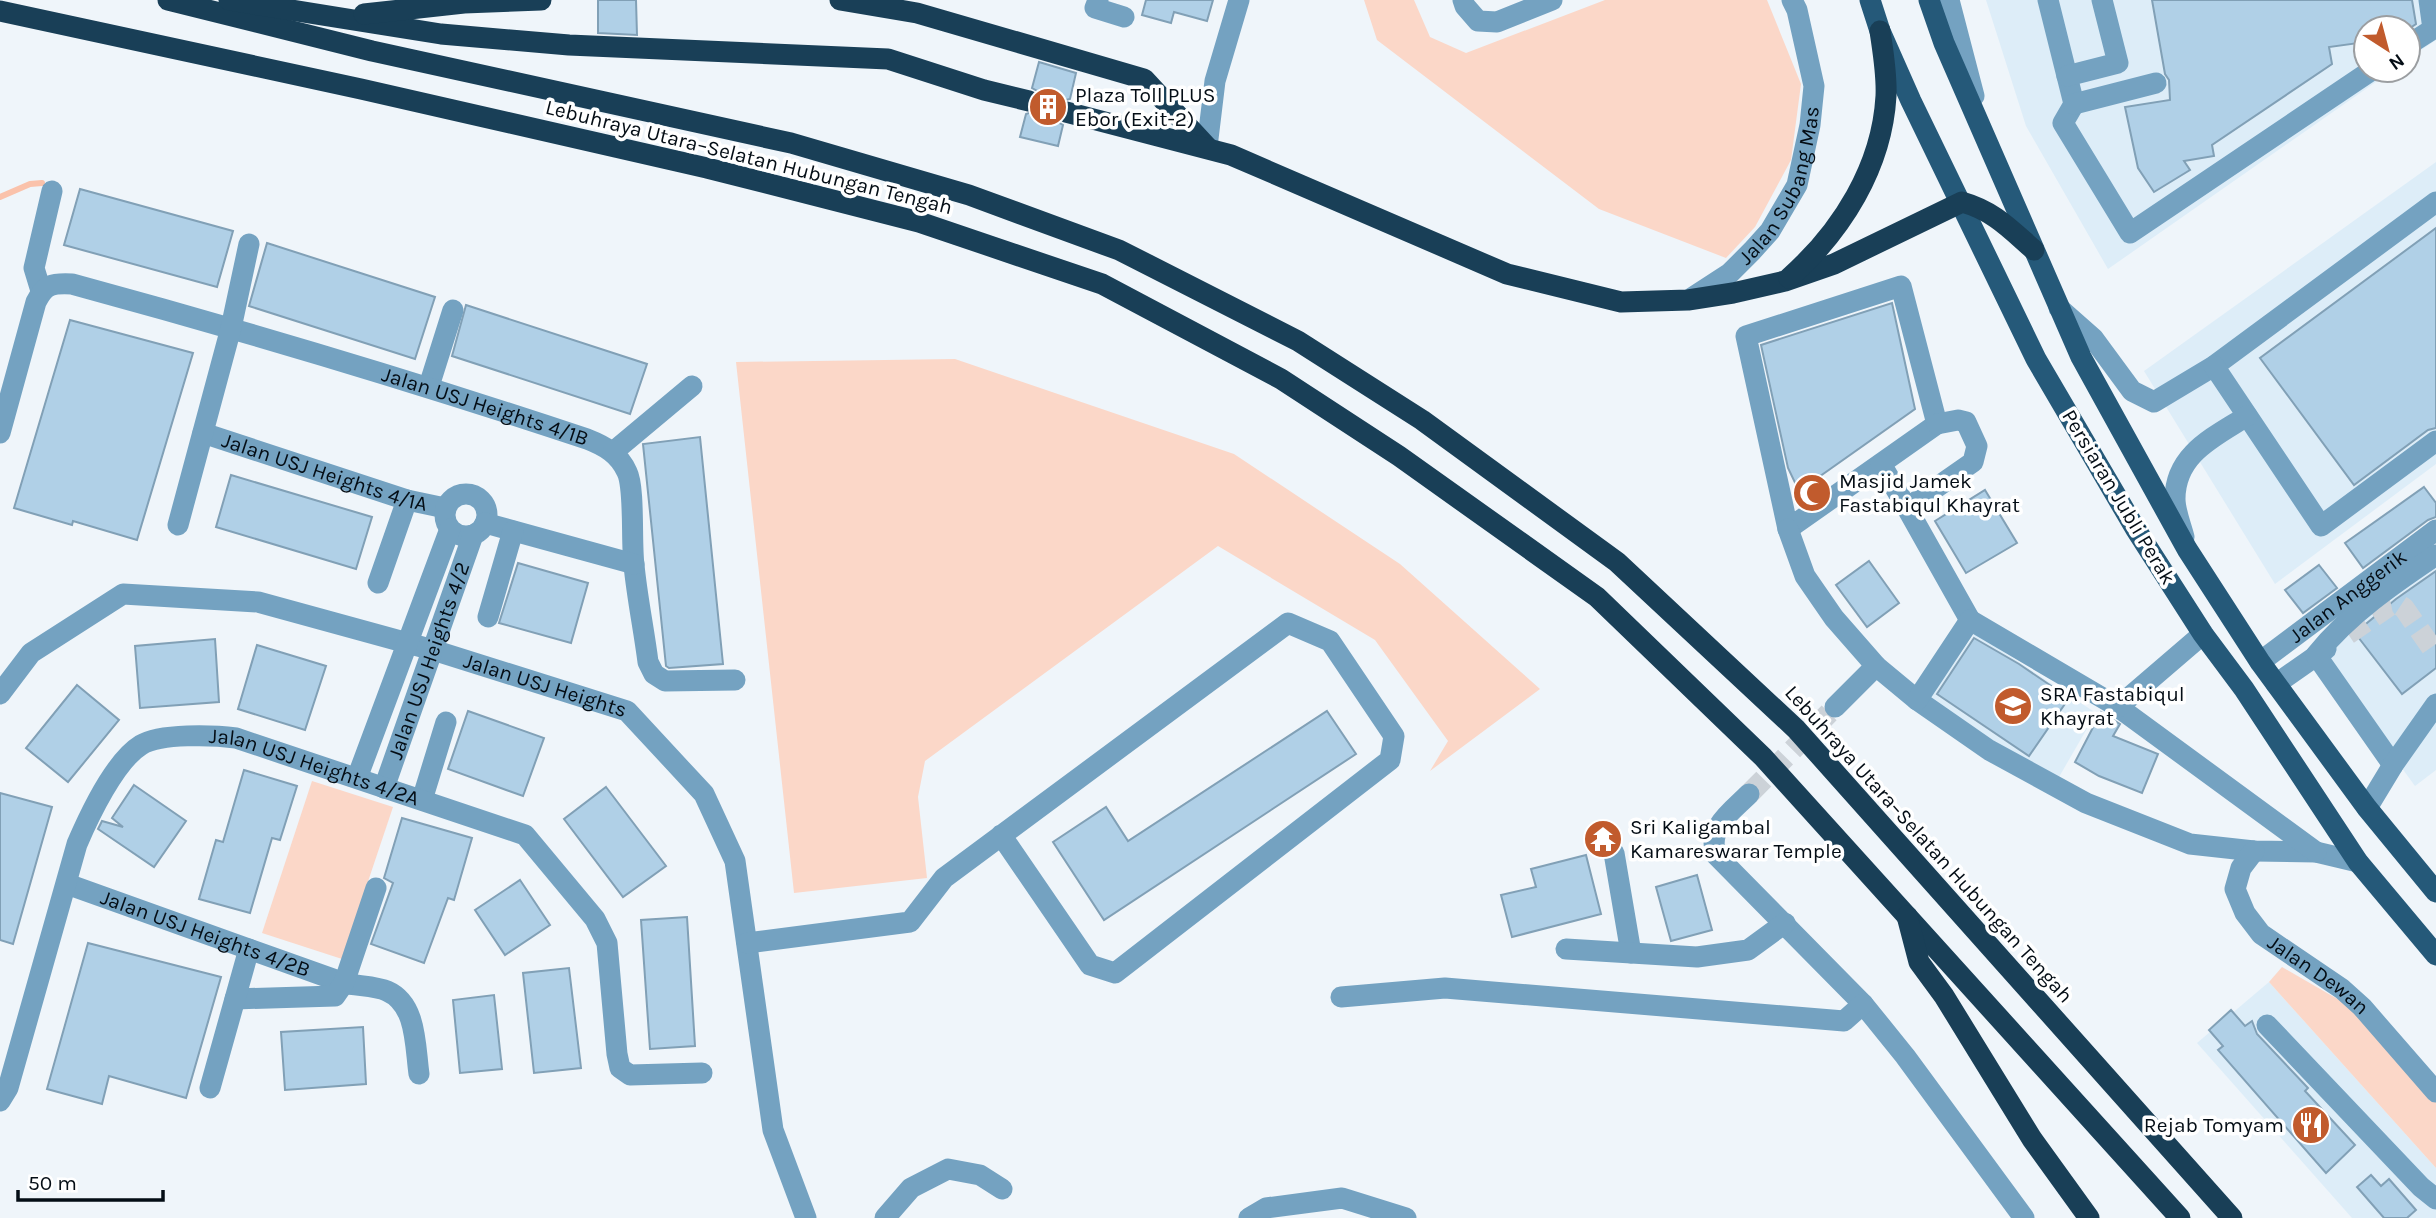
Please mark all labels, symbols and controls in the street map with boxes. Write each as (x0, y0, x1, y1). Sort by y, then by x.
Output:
north arrow (2352, 14, 2422, 84)
text: N (2384, 49, 2408, 75)
place label: Plaza Toll PLUS Ebor (Exit-2) (1075, 83, 1216, 131)
building icon: Plaza Toll PLUS Ebor (Exit-2) (1027, 86, 1069, 128)
street label: Lebuhraya Utara–Selatan Hubungan Tengah (543, 95, 955, 219)
street label: Jalan Subang Mas (1734, 105, 1824, 269)
street label: Jalan USJ Heights 4/1B (379, 362, 592, 451)
street label: Persiaran Jubli Perak (2057, 405, 2181, 589)
street label: Jalan USJ Heights 4/1A (219, 428, 430, 516)
place label: Masjid Jamek Fastabiqul Khayrat (1839, 469, 2020, 517)
mosque icon: Masjid Jamek Fastabiqul Khayrat (1791, 472, 1833, 514)
street label: Jalan Anggerik (2285, 544, 2411, 648)
street label: Jalan USJ Heights 4/2 (383, 559, 475, 763)
street label: Jalan USJ Heights (461, 648, 630, 722)
street label: Lebuhraya Utara–Selatan Hubungan Tengah (1780, 681, 2078, 1007)
place label: SRA Fastabiqul Khayrat (2040, 682, 2185, 730)
school or university icon: SRA Fastabiqul Khayrat (1992, 685, 2034, 727)
street label: Jalan USJ Heights 4/2A (208, 724, 422, 811)
place label: Sri Kaligambal Kamareswarar Temple (1630, 815, 1842, 863)
temple icon: Sri Kaligambal Kamareswarar Temple (1582, 818, 1624, 860)
street label: Jalan USJ Heights 4/2B (97, 885, 313, 982)
street label: Jalan Dewan (2263, 930, 2374, 1019)
restaurant icon: Rejab Tomyam (2290, 1104, 2332, 1146)
place label: Rejab Tomyam (2144, 1113, 2284, 1137)
scale bar (18, 1158, 163, 1202)
text: 50 m (28, 1171, 77, 1195)

